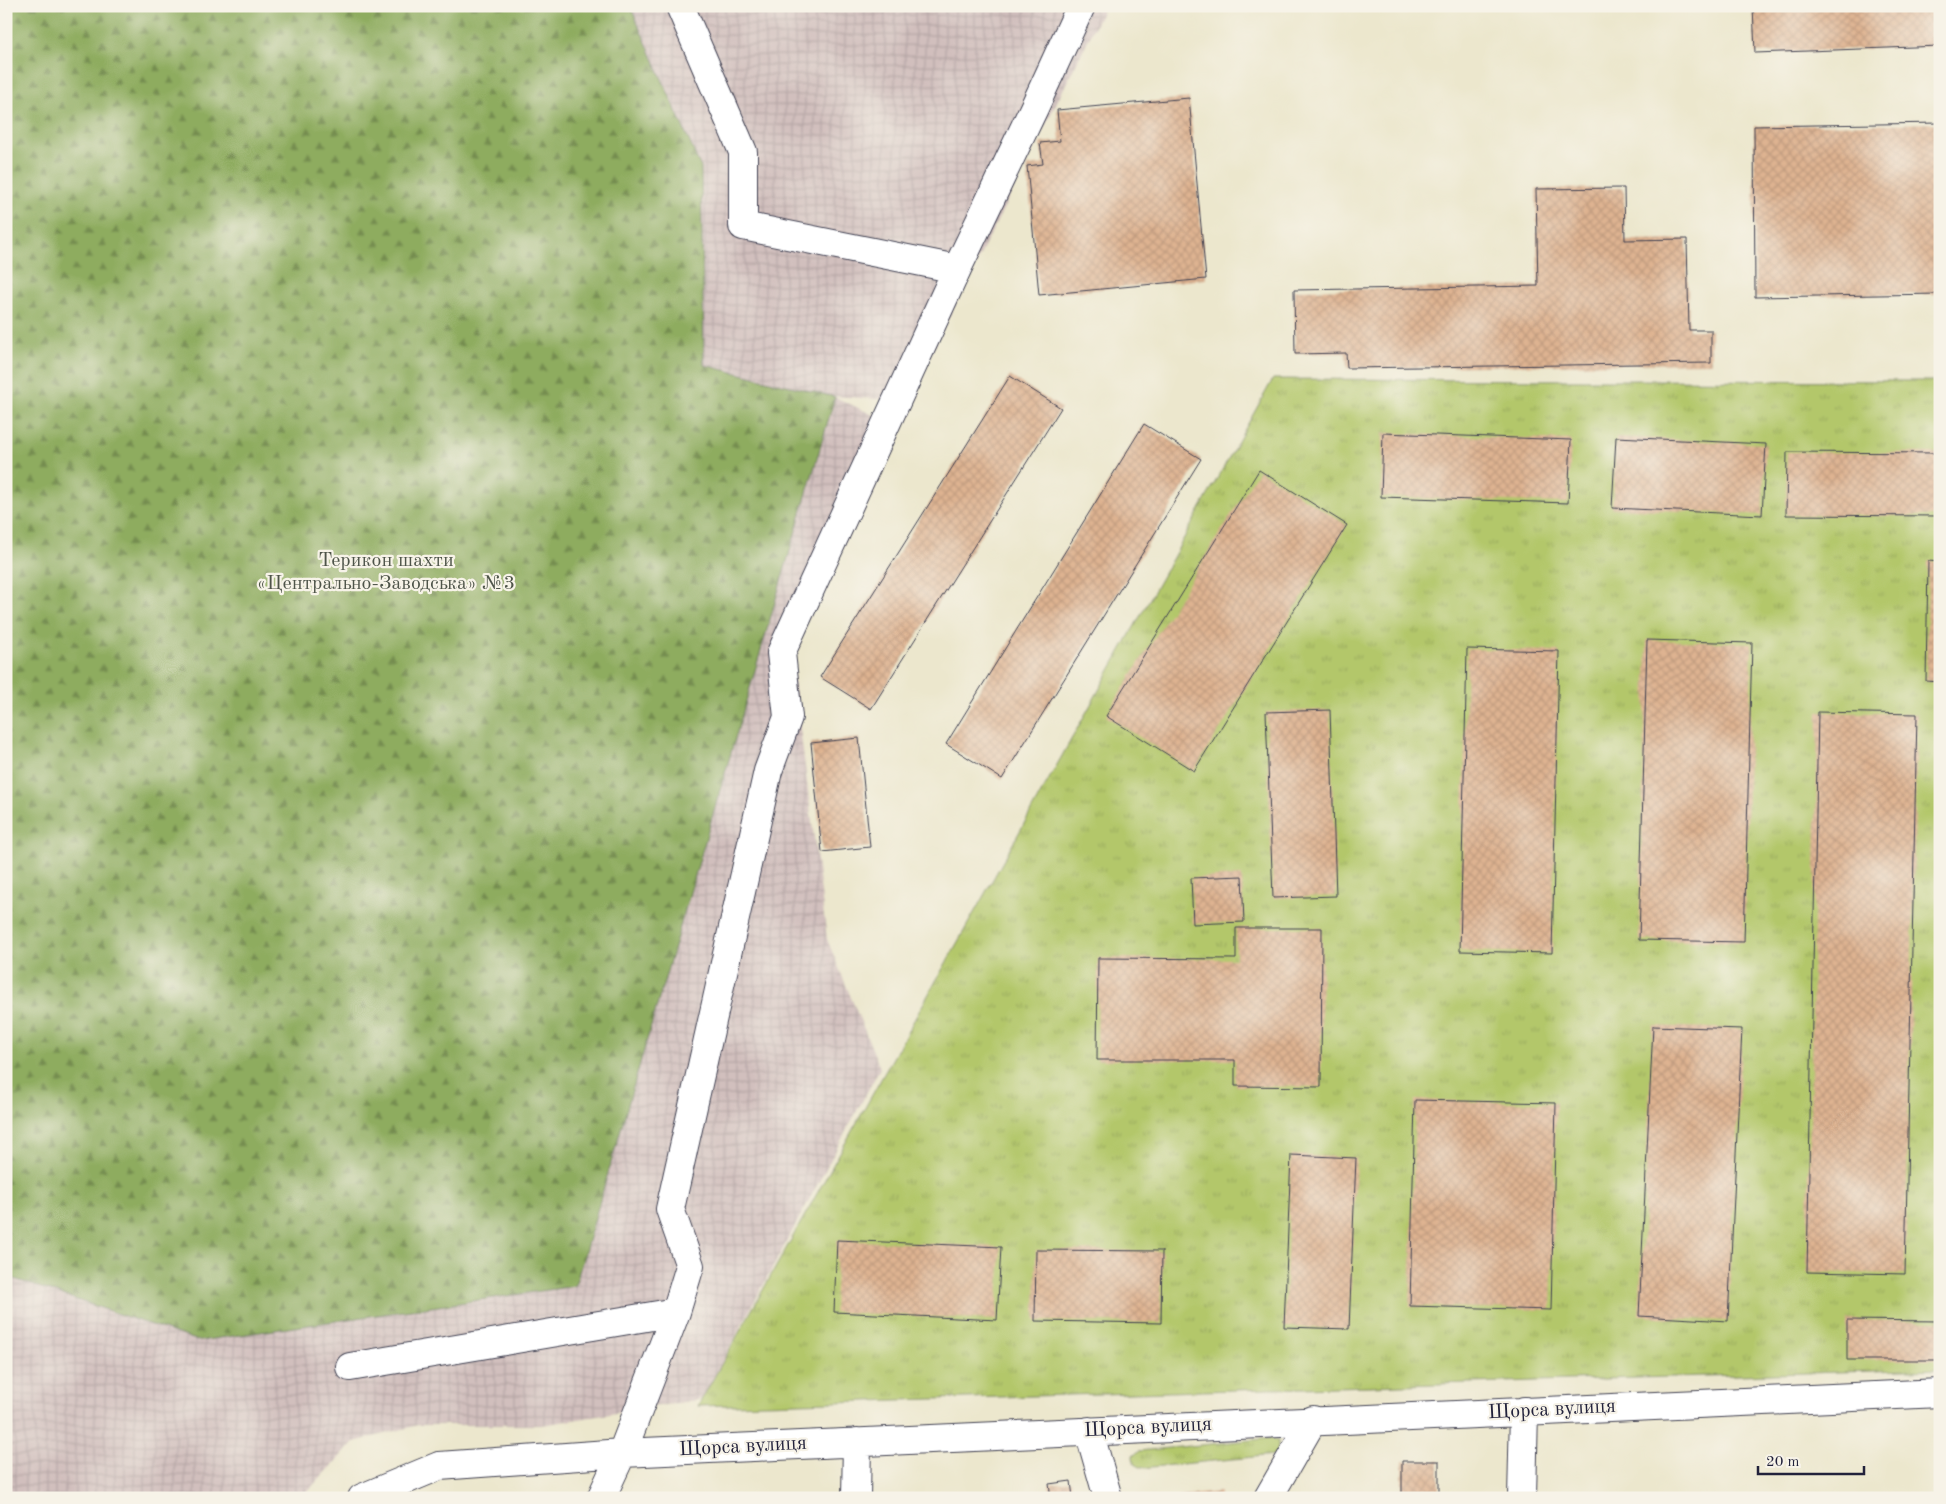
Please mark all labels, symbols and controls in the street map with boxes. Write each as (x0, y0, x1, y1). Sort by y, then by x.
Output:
park label: Терикон шахти «Центрально-Заводська» №3 (257, 551, 515, 594)
street label: Щорса вулиця (1488, 1397, 1616, 1423)
street label: Щорса вулиця (1084, 1415, 1212, 1441)
street label: Щорса вулиця (679, 1434, 807, 1460)
scale bar (1758, 1444, 1865, 1476)
text: 20 m (1766, 1455, 1800, 1470)

